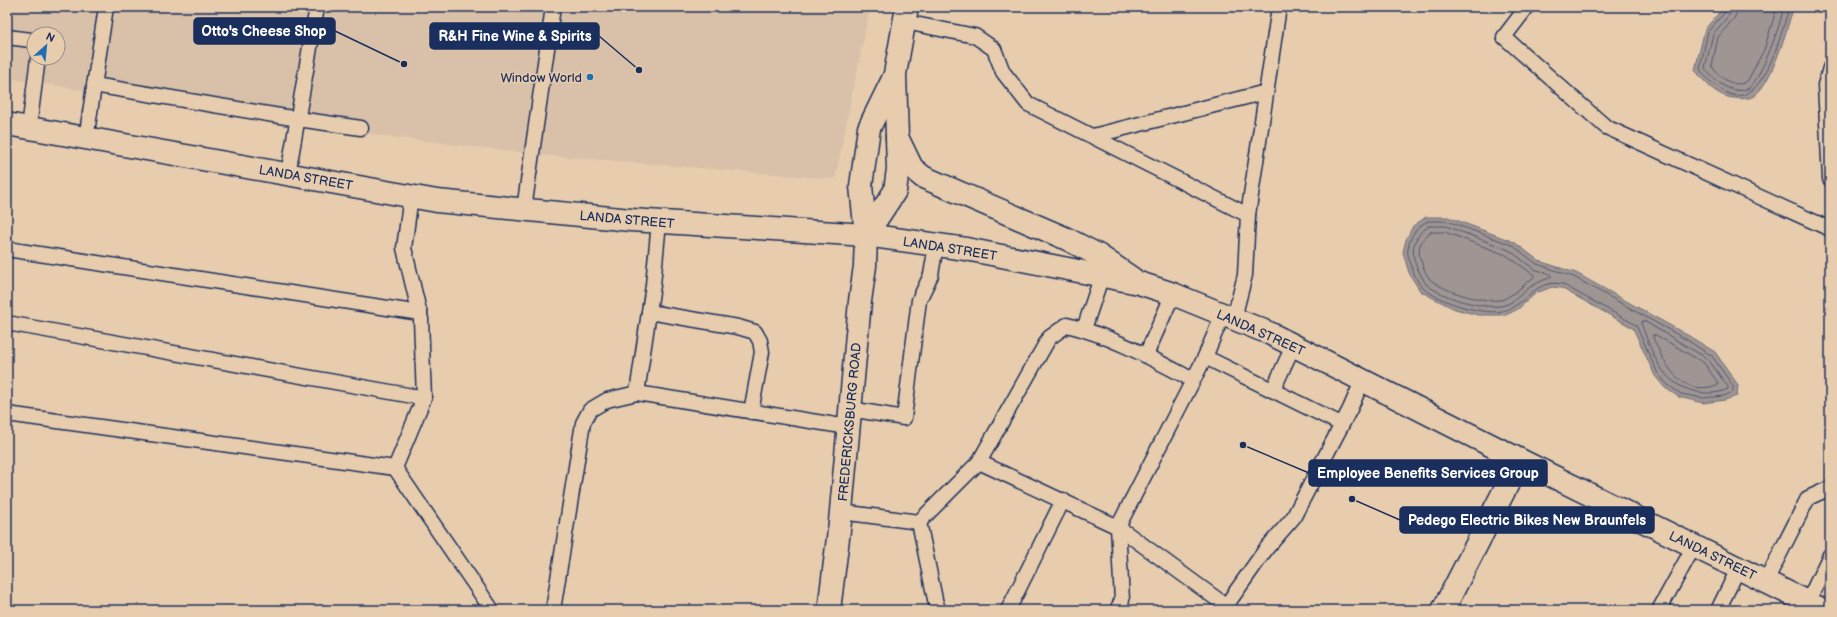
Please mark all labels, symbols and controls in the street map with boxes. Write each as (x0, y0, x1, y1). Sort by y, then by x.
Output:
callout: Otto's Cheese Shop (194, 18, 335, 44)
text: Otto's Cheese Shop (201, 23, 327, 40)
callout: R&H Fine Wine & Spirits (430, 23, 599, 49)
north arrow (26, 26, 66, 66)
text: R&H Fine Wine & Spirits (438, 28, 592, 45)
text: N (44, 30, 57, 45)
place label: Window World (500, 70, 582, 86)
marker: Window World (585, 72, 595, 82)
street label: LANDA STREET (258, 162, 354, 194)
street label: LANDA STREET (579, 208, 675, 232)
street label: LANDA STREET (902, 234, 998, 264)
street label: LANDA STREET (1214, 306, 1307, 360)
street label: FREDERICKSBURG ROAD (835, 342, 865, 502)
callout: Employee Benefits Services Group (1309, 460, 1547, 486)
text: Employee Benefits Services Group (1317, 465, 1539, 482)
callout: Pedego Electric Bikes New Braunfels (1400, 507, 1654, 533)
text: Pedego Electric Bikes New Braunfels (1408, 512, 1646, 529)
street label: LANDA STREET (1666, 528, 1759, 584)

